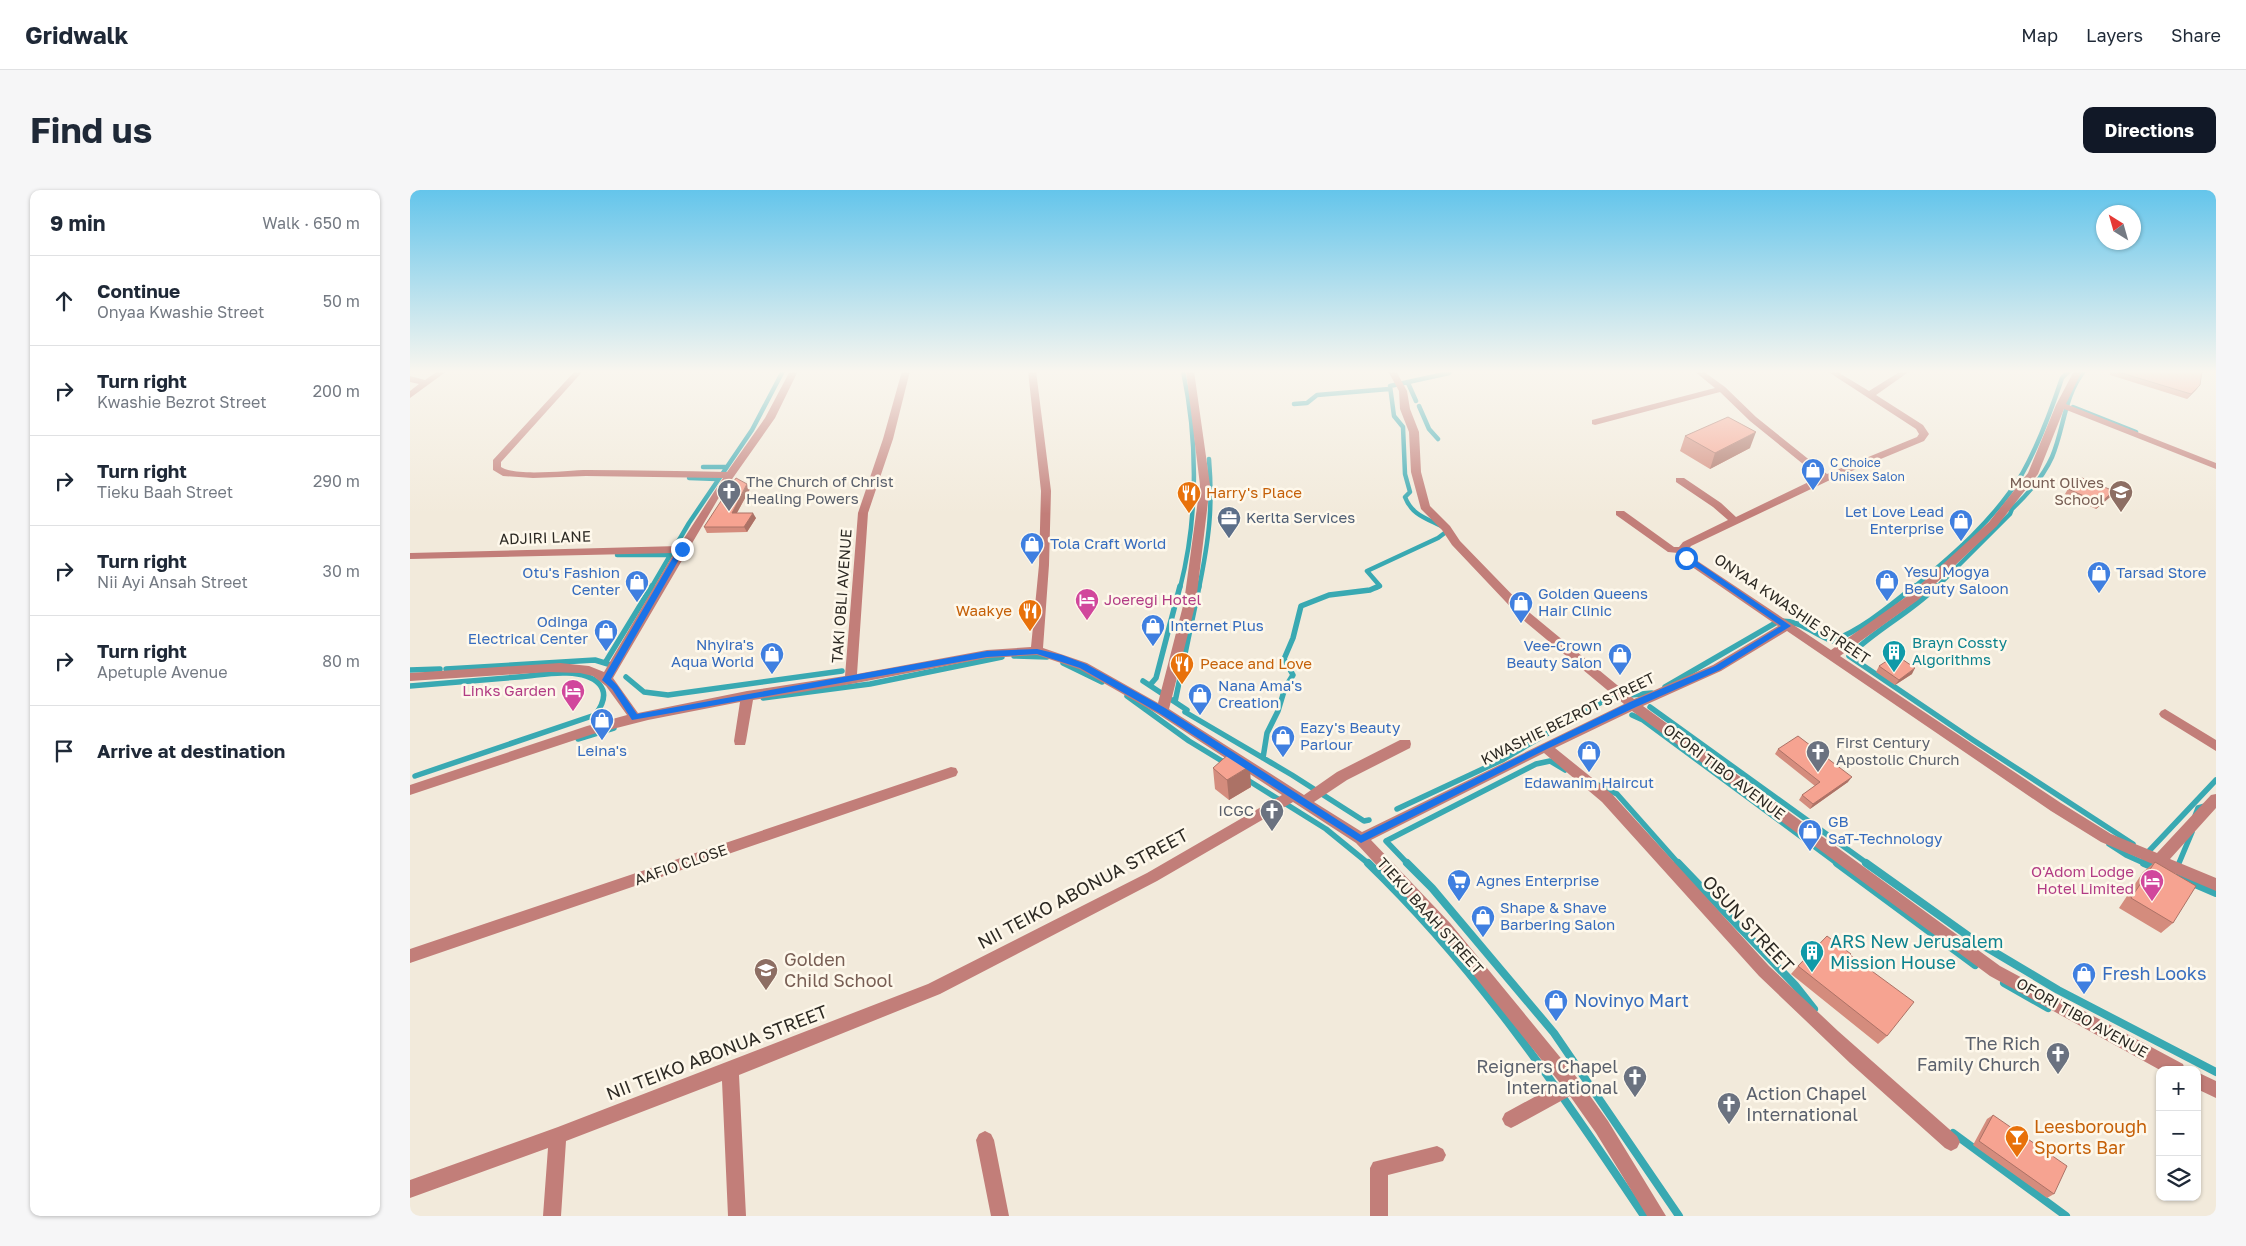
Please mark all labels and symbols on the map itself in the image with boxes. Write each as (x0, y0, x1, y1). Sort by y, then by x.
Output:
north arrow (2096, 205, 2141, 250)
place label: C Choice Unisex Salon (1830, 455, 1905, 484)
shop icon: C Choice Unisex Salon (1800, 457, 1826, 491)
place label: The Church of Christ Healing Powers (746, 472, 894, 507)
place label: Mount Olives School (2010, 473, 2104, 508)
church icon: The Church of Christ Healing Powers (716, 478, 742, 512)
school or university icon: Mount Olives School (2108, 479, 2134, 513)
restaurant icon: Harry's Place (1176, 480, 1202, 514)
place label: Harry's Place (1206, 483, 1302, 501)
place label: Let Love Lead Enterprise (1845, 502, 1944, 537)
office icon: Kerlta Services (1216, 505, 1242, 539)
place label: Kerlta Services (1246, 508, 1355, 526)
shop icon: Let Love Lead Enterprise (1948, 508, 1974, 542)
street label: ADJIRI LANE (499, 526, 591, 548)
street label: TAKI OBLI AVENUE (827, 528, 855, 664)
shop icon: Tola Craft World (1019, 531, 1045, 565)
place label: Tola Craft World (1050, 534, 1166, 552)
route end (671, 538, 694, 561)
route start (1675, 547, 1698, 570)
street label: ONYAA KWASHIE STREET (1711, 549, 1874, 667)
shop icon: Tarsad Store (2086, 560, 2112, 594)
place label: Yesu Mogya Beauty Saloon (1904, 562, 2009, 597)
place label: Otu's Fashion Center (522, 563, 620, 598)
place label: Tarsad Store (2116, 563, 2207, 581)
shop icon: Yesu Mogya Beauty Saloon (1874, 568, 1900, 602)
shop icon: Otu's Fashion Center (624, 569, 650, 603)
place label: Golden Queens Hair Clinic (1538, 584, 1648, 619)
hotel icon: Joeregi Hotel (1074, 587, 1100, 621)
place label: Joeregi Hotel (1104, 590, 1202, 608)
shop icon: Golden Queens Hair Clinic (1508, 590, 1534, 624)
restaurant icon: Waakye (1017, 598, 1043, 632)
place label: Waakye (956, 601, 1012, 619)
place label: Odinga Electrical Center (468, 612, 588, 647)
shop icon: Internet Plus (1140, 613, 1166, 647)
place label: Internet Plus (1170, 616, 1264, 634)
shop icon: Odinga Electrical Center (593, 618, 619, 652)
place label: Brayn Cossty Algorithms (1912, 633, 2008, 668)
place label: Nhyira's Aqua World (671, 635, 754, 670)
place label: Vee-Crown Beauty Salon (1506, 636, 1602, 671)
building icon: Brayn Cossty Algorithms (1881, 639, 1907, 673)
shop icon: Nhyira's Aqua World (759, 641, 785, 675)
shop icon: Vee-Crown Beauty Salon (1607, 642, 1633, 676)
restaurant icon: Peace and Love (1169, 651, 1195, 685)
place label: Peace and Love (1200, 654, 1312, 672)
street label: KWASHIE BEZROT STREET (1478, 668, 1658, 768)
place label: Nana Ama's Creation (1218, 676, 1302, 711)
hotel icon: Links Garden (560, 678, 586, 712)
place label: Links Garden (462, 681, 556, 699)
shop icon: Nana Ama's Creation (1187, 682, 1213, 716)
shop icon: Leina's (589, 707, 615, 741)
place label: Eazy's Beauty Parlour (1300, 718, 1401, 753)
street label: OFORI TIBO AVENUE (1660, 719, 1789, 823)
shop icon: Eazy's Beauty Parlour (1270, 724, 1296, 758)
place label: First Century Apostolic Church (1836, 733, 1960, 768)
shop icon: Edawanim Haircut (1576, 739, 1602, 773)
church icon: First Century Apostolic Church (1805, 739, 1831, 773)
place label: Leina's (577, 741, 627, 759)
place label: Edawanim Haircut (1524, 773, 1654, 791)
church icon: ICGC (1259, 798, 1285, 832)
place label: ICGC (1218, 801, 1254, 819)
place label: GB SaT-Technology (1828, 812, 1943, 847)
shop icon: GB SaT-Technology (1797, 818, 1823, 852)
street label: NII TEIKO ABONUA STREET (973, 823, 1192, 953)
street label: AAFIO CLOSE (632, 840, 729, 888)
street label: TIEKU BAAH STREET (1374, 853, 1488, 977)
place label: O'Adom Lodge Hotel Limited (2031, 862, 2134, 897)
supermarket icon: Agnes Enterprise (1446, 868, 1472, 902)
hotel icon: O'Adom Lodge Hotel Limited (2139, 868, 2165, 902)
street label: OSUN STREET (1698, 870, 1799, 976)
place label: Agnes Enterprise (1476, 871, 1600, 889)
place label: Shape & Shave Barbering Salon (1500, 898, 1615, 933)
shop icon: Shape & Shave Barbering Salon (1470, 904, 1496, 938)
place label: ARS New Jerusalem Mission House (1830, 930, 2003, 973)
building icon: ARS New Jerusalem Mission House (1799, 939, 1825, 973)
place label: Golden Child School (784, 948, 893, 991)
school or university icon: Golden Child School (753, 957, 779, 991)
shop icon: Fresh Looks (2071, 961, 2097, 995)
place label: Fresh Looks (2102, 962, 2207, 984)
street label: OFORI TIBO AVENUE (2013, 973, 2152, 1061)
shop icon: Novinyo Mart (1543, 988, 1569, 1022)
place label: Novinyo Mart (1574, 989, 1689, 1011)
street label: NII TEIKO ABONUA STREET (603, 1000, 830, 1105)
place label: The Rich Family Church (1917, 1032, 2040, 1075)
church icon: The Rich Family Church (2045, 1041, 2071, 1075)
place label: Reigners Chapel International (1476, 1055, 1618, 1098)
church icon: Reigners Chapel International (1622, 1064, 1648, 1098)
place label: Action Chapel International (1746, 1082, 1867, 1125)
church icon: Action Chapel International (1716, 1091, 1742, 1125)
place label: Leesborough Sports Bar (2034, 1115, 2147, 1158)
bar icon: Leesborough Sports Bar (2004, 1124, 2030, 1158)

